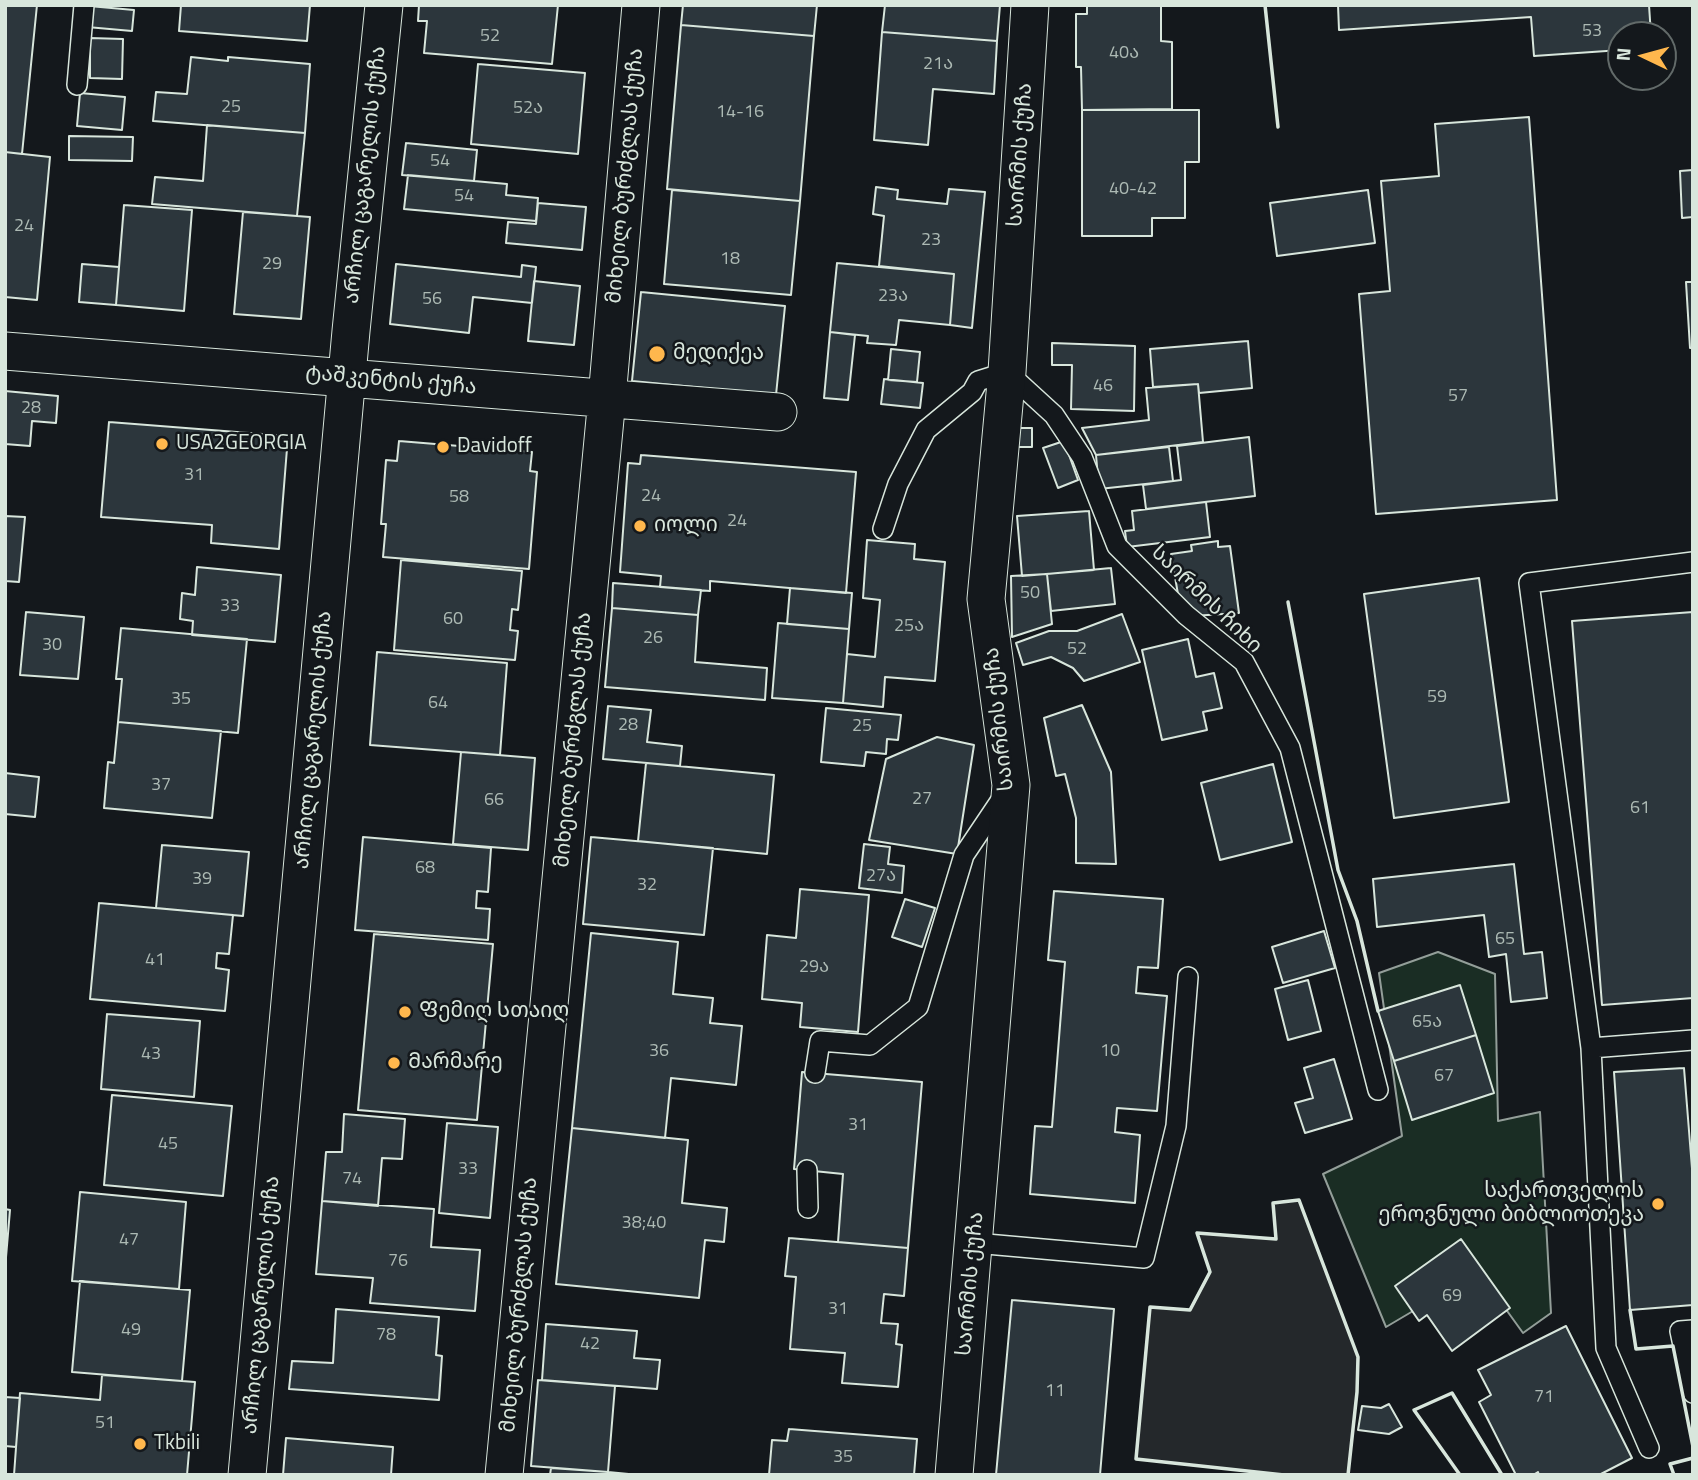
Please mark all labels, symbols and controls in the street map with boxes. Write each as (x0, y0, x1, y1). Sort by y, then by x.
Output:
house number: 53 (1582, 21, 1602, 43)
north arrow (1607, 21, 1677, 91)
house number: 52 (480, 26, 500, 48)
house number: 40ა (1109, 43, 1139, 65)
street label: არჩილ ცაგარელის ქუჩა (340, 45, 392, 305)
text: N (1608, 46, 1638, 62)
street label: მიხეილ ბურძგლას ქუჩა (602, 47, 650, 305)
house number: 21ა (923, 54, 953, 76)
street label: საირმის ქუჩა (1003, 82, 1039, 228)
house number: 25 (221, 97, 241, 119)
house number: 52ა (513, 98, 543, 120)
house number: 14-16 (716, 102, 764, 124)
house number: 54 (430, 151, 450, 173)
house number: 40-42 (1109, 179, 1157, 201)
house number: 54 (454, 186, 474, 208)
house number: 24 (14, 216, 34, 238)
house number: 23 (921, 230, 941, 252)
house number: 18 (720, 249, 740, 271)
house number: 29 (262, 254, 282, 276)
house number: 23ა (878, 286, 908, 308)
house number: 56 (422, 289, 442, 311)
place label: მედიქეა (673, 341, 764, 367)
marker: მედიქეა (647, 344, 667, 364)
street label: ტაშკენტის ქუჩა (304, 361, 478, 401)
house number: 46 (1093, 376, 1113, 398)
house number: 57 (1448, 386, 1468, 408)
house number: 28 (21, 398, 41, 420)
place label: USA2GEORGIA (176, 431, 307, 457)
place label: Davidoff (457, 434, 532, 460)
marker: USA2GEORGIA (154, 436, 170, 452)
marker: Davidoff (435, 439, 451, 455)
house number: 31 (184, 465, 204, 487)
house number: 24 (641, 486, 661, 508)
house number: 58 (449, 487, 469, 509)
house number: 24 (727, 511, 747, 533)
place label: იოლი (654, 513, 718, 539)
marker: იოლი (632, 518, 648, 534)
street label: საირმის ჩიხი (1145, 541, 1267, 659)
house number: 50 (1020, 583, 1040, 605)
house number: 33 (220, 596, 240, 618)
house number: 60 (443, 609, 463, 631)
street label: არჩილ ცაგარელის ქუჩა (290, 610, 338, 870)
street label: მიხეილ ბურძგლას ქუჩა (550, 611, 598, 869)
house number: 25ა (894, 616, 924, 638)
house number: 26 (643, 628, 663, 650)
house number: 30 (42, 635, 62, 657)
house number: 52 (1067, 639, 1087, 661)
street label: საირმის ქუჩა (980, 646, 1020, 792)
house number: 59 (1427, 687, 1447, 709)
house number: 35 (171, 689, 191, 711)
house number: 64 (428, 693, 448, 715)
house number: 28 (618, 715, 638, 737)
house number: 25 (852, 716, 872, 738)
house number: 37 (151, 775, 171, 797)
house number: 27 (912, 789, 932, 811)
house number: 66 (484, 790, 504, 812)
house number: 61 (1630, 798, 1650, 820)
house number: 68 (415, 858, 435, 880)
house number: 27ა (866, 866, 896, 888)
house number: 39 (192, 869, 212, 891)
house number: 32 (637, 875, 657, 897)
house number: 65 (1495, 929, 1515, 951)
house number: 41 (145, 950, 165, 972)
house number: 29ა (799, 957, 829, 979)
place label: Ფემიღ Სთაიღ (419, 999, 569, 1025)
marker: Ფემიღ Სთაიღ (397, 1004, 413, 1020)
house number: 65ა (1412, 1012, 1442, 1034)
house number: 36 (649, 1041, 669, 1063)
house number: 10 (1100, 1041, 1120, 1063)
house number: 43 (141, 1044, 161, 1066)
place label: Მარმარე (408, 1050, 503, 1076)
marker: Მარმარე (386, 1055, 402, 1071)
house number: 67 (1434, 1066, 1454, 1088)
house number: 31 (848, 1115, 868, 1137)
house number: 45 (158, 1134, 178, 1156)
house number: 33 (458, 1159, 478, 1181)
house number: 74 (342, 1169, 362, 1191)
street label: არჩილ ცაგარელის ქუჩა (238, 1175, 286, 1435)
street label: მიხეილ ბურძგლას ქუჩა (496, 1176, 544, 1434)
place label: საქართველოს ეროვნული ბიბლიოთეკა (1378, 1179, 1644, 1229)
marker: საქართველოს ეროვნული ბიბლიოთეკა (1650, 1196, 1666, 1212)
street label: საირმის ქუჩა (952, 1211, 990, 1357)
house number: 38;40 (622, 1213, 666, 1235)
house number: 47 (119, 1230, 139, 1252)
house number: 76 (388, 1251, 408, 1273)
house number: 69 (1442, 1286, 1462, 1308)
house number: 31 (828, 1299, 848, 1321)
house number: 49 (121, 1320, 141, 1342)
house number: 78 (376, 1325, 396, 1347)
house number: 42 (580, 1334, 600, 1356)
house number: 11 (1045, 1381, 1065, 1403)
house number: 71 (1534, 1387, 1554, 1409)
house number: 51 (95, 1413, 115, 1435)
place label: Tkbili (154, 1431, 200, 1457)
marker: Tkbili (132, 1436, 148, 1452)
house number: 35 (833, 1447, 853, 1469)

